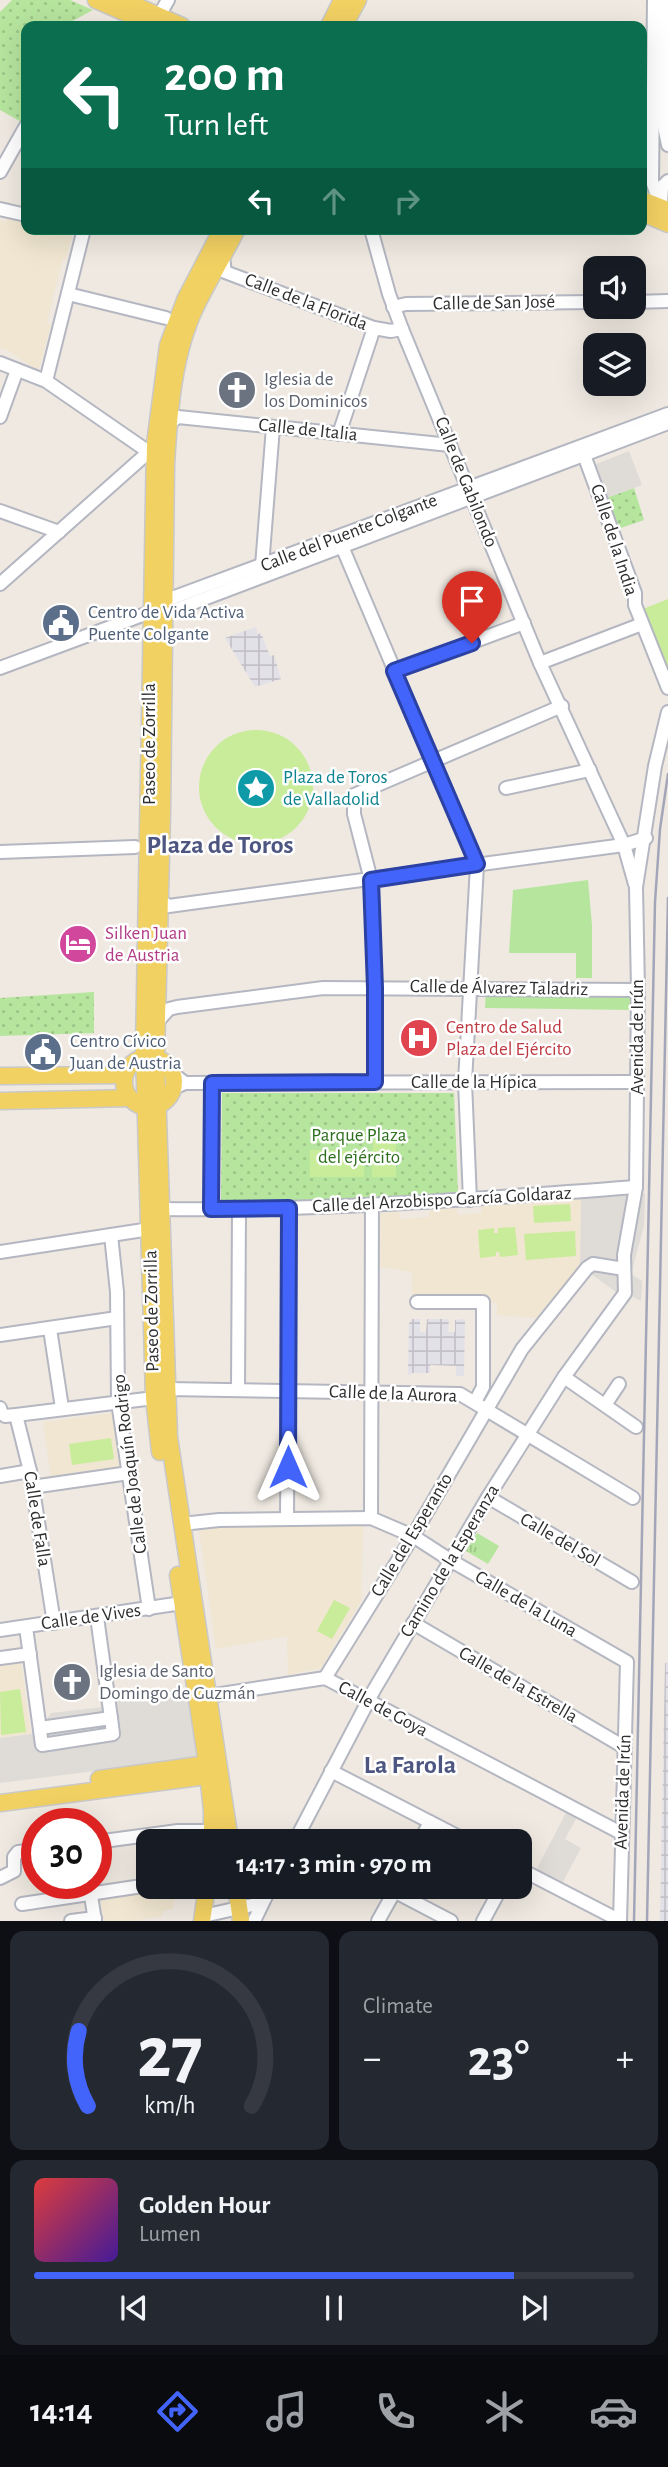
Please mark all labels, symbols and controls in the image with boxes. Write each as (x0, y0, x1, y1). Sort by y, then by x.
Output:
icon: left (49, 49, 140, 140)
text: 200 m (164, 51, 285, 100)
text: Turn left (164, 109, 268, 141)
icon: left (242, 182, 280, 220)
icon: ahead (315, 182, 353, 220)
icon: right (388, 182, 426, 220)
map controls (583, 256, 646, 396)
button: sound (583, 256, 646, 319)
street label: Calle de la Florida (242, 270, 370, 334)
street label: Calle de San José (433, 292, 555, 314)
button: layers (583, 333, 646, 396)
church icon: Iglesia de los Dominicos (216, 369, 258, 411)
place label: Iglesia de los Dominicos (264, 370, 367, 411)
street label: Calle de Gabilondo (431, 414, 501, 550)
street label: Calle de Italia (258, 415, 359, 445)
street label: Calle de la India (587, 482, 641, 598)
street label: Calle del Puente Colgante (258, 491, 440, 575)
pin (442, 571, 502, 643)
icon: arrive (453, 582, 491, 620)
public building icon: Centro de Vida Activa Puente Colgante (40, 602, 82, 644)
place label: Centro de Vida Activa Puente Colgante (88, 603, 245, 644)
street label: Paseo de Zorrilla (140, 683, 159, 805)
place icon: Plaza de Toros de Valladolid (235, 767, 277, 809)
place label: Plaza de Toros de Valladolid (283, 768, 388, 809)
district label: Plaza de Toros (146, 832, 294, 858)
hotel icon: Silken Juan de Austria (57, 923, 99, 965)
place label: Silken Juan de Austria (105, 924, 187, 965)
street label: Calle de Álvarez Taladriz (410, 975, 588, 999)
street label: Avenida de Irún (628, 979, 647, 1095)
hospital icon: Centro de Salud Plaza del Ejército (398, 1017, 440, 1059)
place label: Centro de Salud Plaza del Ejército (446, 1018, 572, 1059)
public building icon: Centro Cívico Juan de Austria (22, 1031, 64, 1073)
place label: Centro Cívico Juan de Austria (70, 1032, 182, 1073)
street label: Calle de la Hípica (411, 1073, 537, 1092)
park label: Parque Plaza del ejército (311, 1126, 407, 1167)
street label: Calle del Arzobispo García Goldaraz (312, 1184, 572, 1216)
street label: Paseo de Zorrilla (141, 1250, 163, 1372)
street label: Calle de Joaquín Rodrigo (110, 1373, 150, 1555)
street label: Calle de la Aurora (329, 1382, 458, 1406)
position arrow (251, 1430, 325, 1504)
street label: Calle de Falla (20, 1470, 54, 1568)
street label: Calle del Esperanto (368, 1470, 456, 1600)
street label: Camino de la Esperanza (397, 1481, 503, 1641)
street label: Calle del Sol (517, 1510, 603, 1570)
street label: Calle de la Luna (472, 1567, 580, 1641)
street label: Calle de Vives (40, 1601, 142, 1633)
street label: Calle de la Estrella (455, 1643, 581, 1727)
church icon: Iglesia de Santo Domingo de Guzmán (51, 1661, 93, 1703)
place label: Iglesia de Santo Domingo de Guzmán (99, 1662, 256, 1703)
street label: Calle de Goya (335, 1678, 431, 1741)
street label: Avenida de Irún (611, 1734, 635, 1850)
district label: La Farola (364, 1752, 456, 1778)
speed limit sign: 30 (21, 1808, 112, 1899)
text: 14:17 · 3 min · 970 m (236, 1851, 432, 1877)
text: Climate (363, 1995, 433, 2018)
text: 27 (137, 2019, 202, 2092)
text: 23° (467, 2033, 530, 2085)
text: − (363, 2040, 381, 2078)
text: + (616, 2040, 634, 2078)
text: km/h (144, 2093, 195, 2118)
text: Golden Hour (139, 2192, 270, 2218)
text: Lumen (139, 2223, 201, 2246)
icon: previous (115, 2289, 153, 2327)
icon: pause (315, 2289, 353, 2327)
icon: next (515, 2289, 553, 2327)
icon: directions (153, 2387, 202, 2436)
icon: music (262, 2387, 311, 2436)
icon: phone (371, 2387, 420, 2436)
icon: climate (480, 2387, 529, 2436)
icon: car (589, 2387, 638, 2436)
text: 14:14 (30, 2395, 93, 2427)

